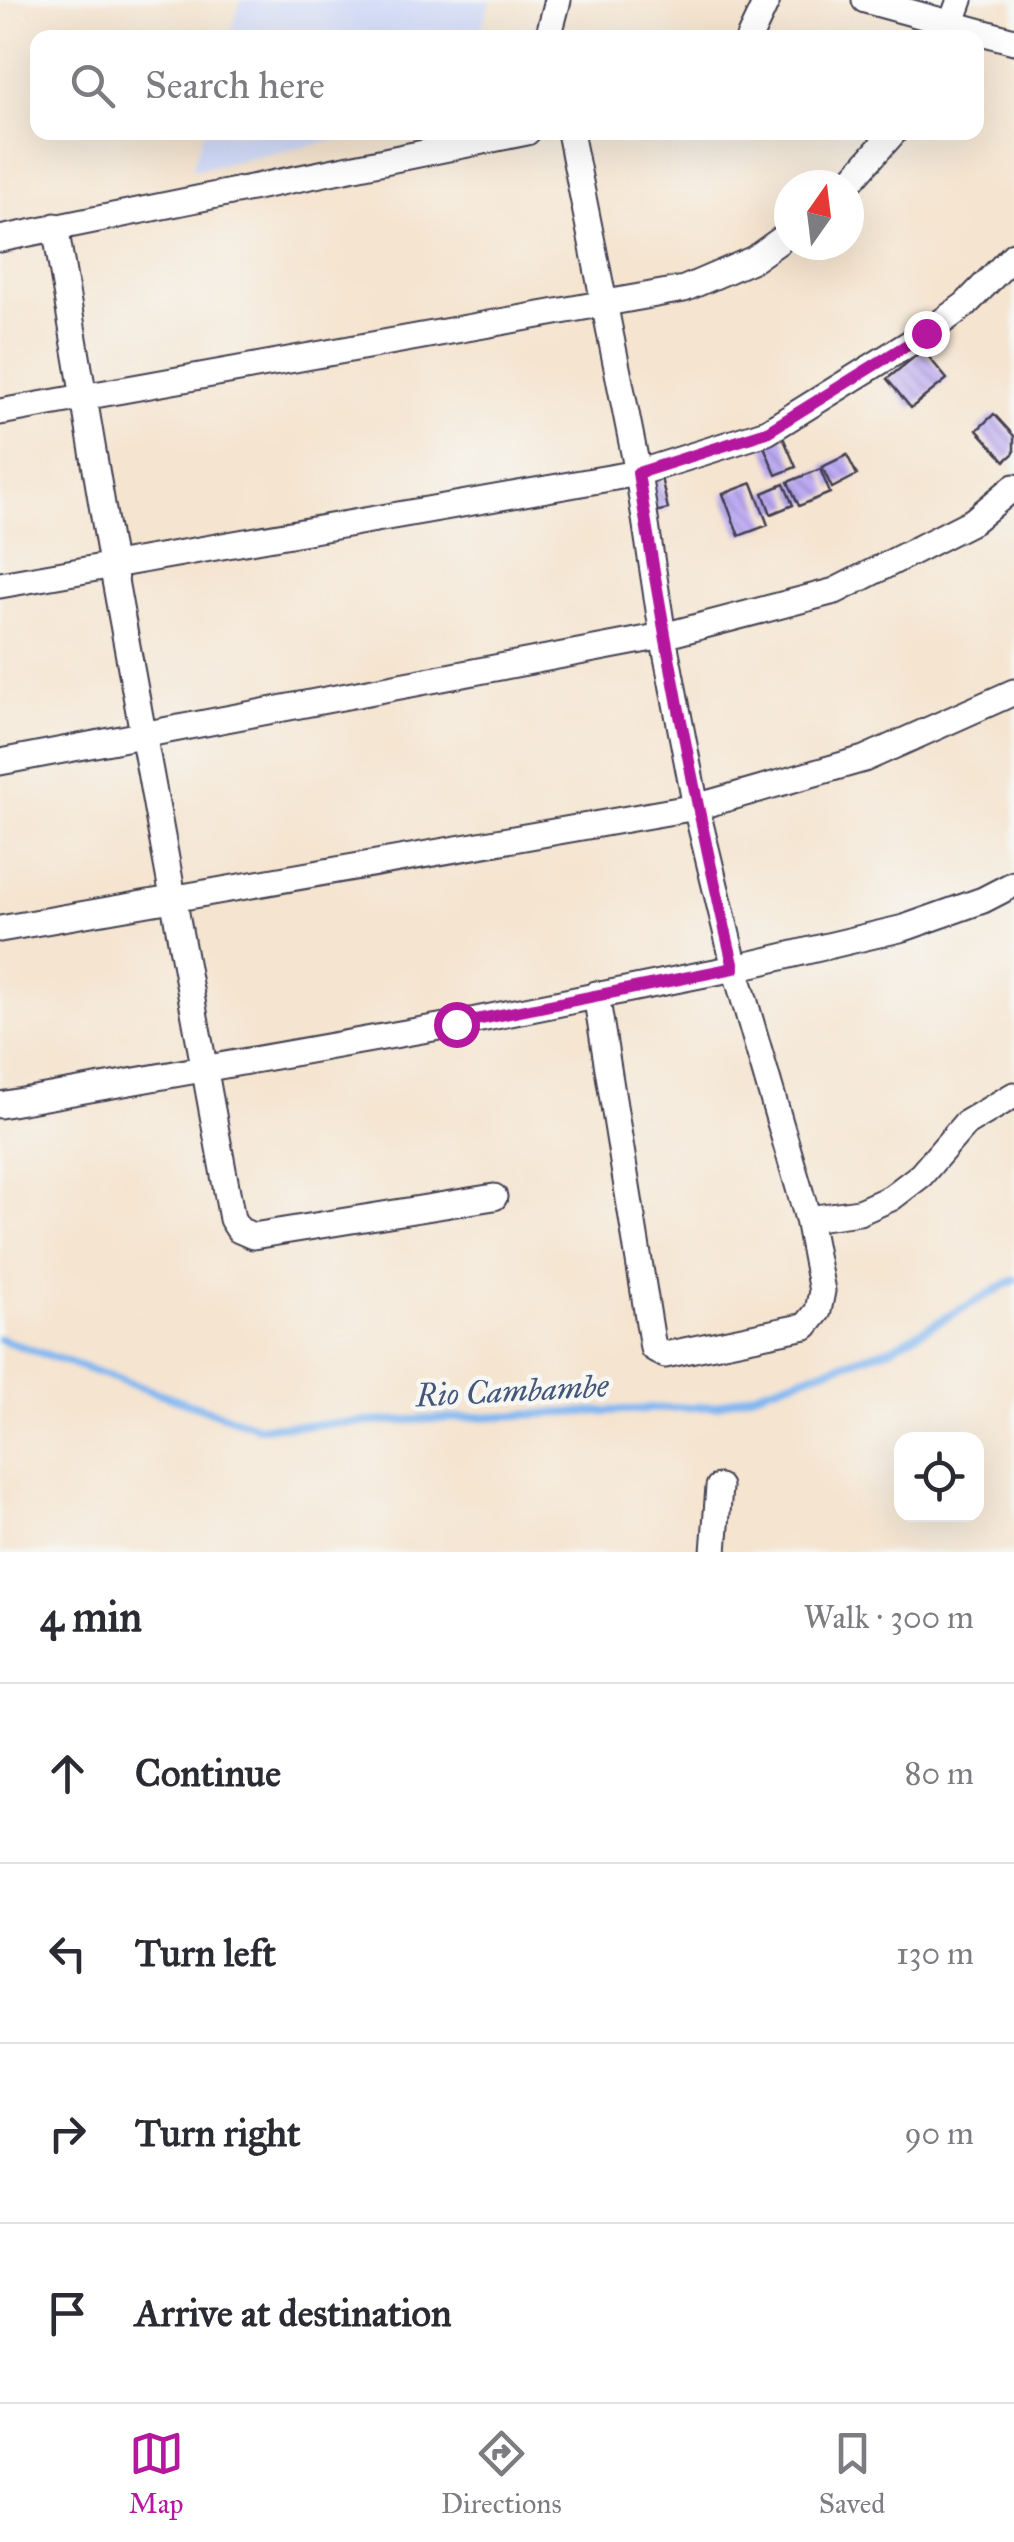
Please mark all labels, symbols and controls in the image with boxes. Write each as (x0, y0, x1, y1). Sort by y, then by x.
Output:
search box (30, 30, 984, 140)
icon: search (65, 58, 120, 113)
text: Search here (145, 62, 325, 108)
north arrow (774, 170, 864, 260)
route end (904, 311, 950, 357)
route start (434, 1002, 480, 1048)
water label: Rio Cambambe (414, 1366, 610, 1416)
map controls (894, 1432, 984, 1522)
button: locate (894, 1432, 984, 1522)
text: 4 min (40, 1591, 142, 1643)
text: Walk · 300 m (804, 1598, 974, 1637)
icon: ahead (40, 1746, 95, 1801)
text: Continue (135, 1750, 281, 1796)
text: 80 m (905, 1754, 974, 1793)
icon: left (40, 1926, 95, 1981)
text: Turn left (135, 1930, 276, 1976)
text: 130 m (896, 1934, 974, 1973)
icon: right (40, 2106, 95, 2161)
text: Turn right (135, 2110, 301, 2156)
text: 90 m (904, 2114, 974, 2153)
icon: arrive (40, 2286, 95, 2341)
text: Arrive at destination (135, 2290, 452, 2336)
tab: Map (129, 2426, 184, 2521)
tab: Directions (441, 2426, 562, 2521)
tab: Saved (819, 2426, 885, 2521)

